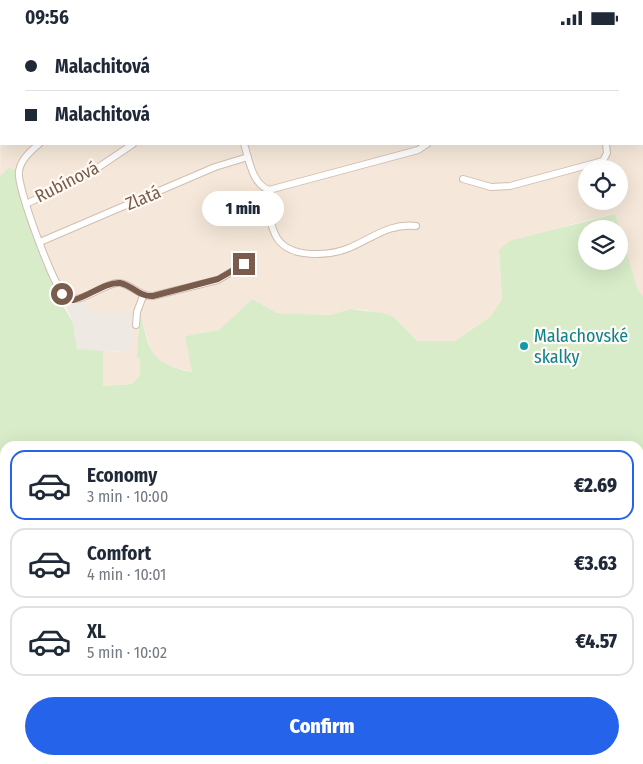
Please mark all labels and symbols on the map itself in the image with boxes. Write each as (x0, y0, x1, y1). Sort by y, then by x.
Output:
street label: Rubínová (31, 157, 103, 207)
street label: Zlatá (122, 181, 164, 215)
callout: 1 min (203, 191, 285, 227)
route end (233, 253, 255, 275)
route start (51, 283, 73, 305)
place label: Malachovské skalky (534, 325, 628, 368)
marker: Malachovské skalky (518, 340, 530, 352)

